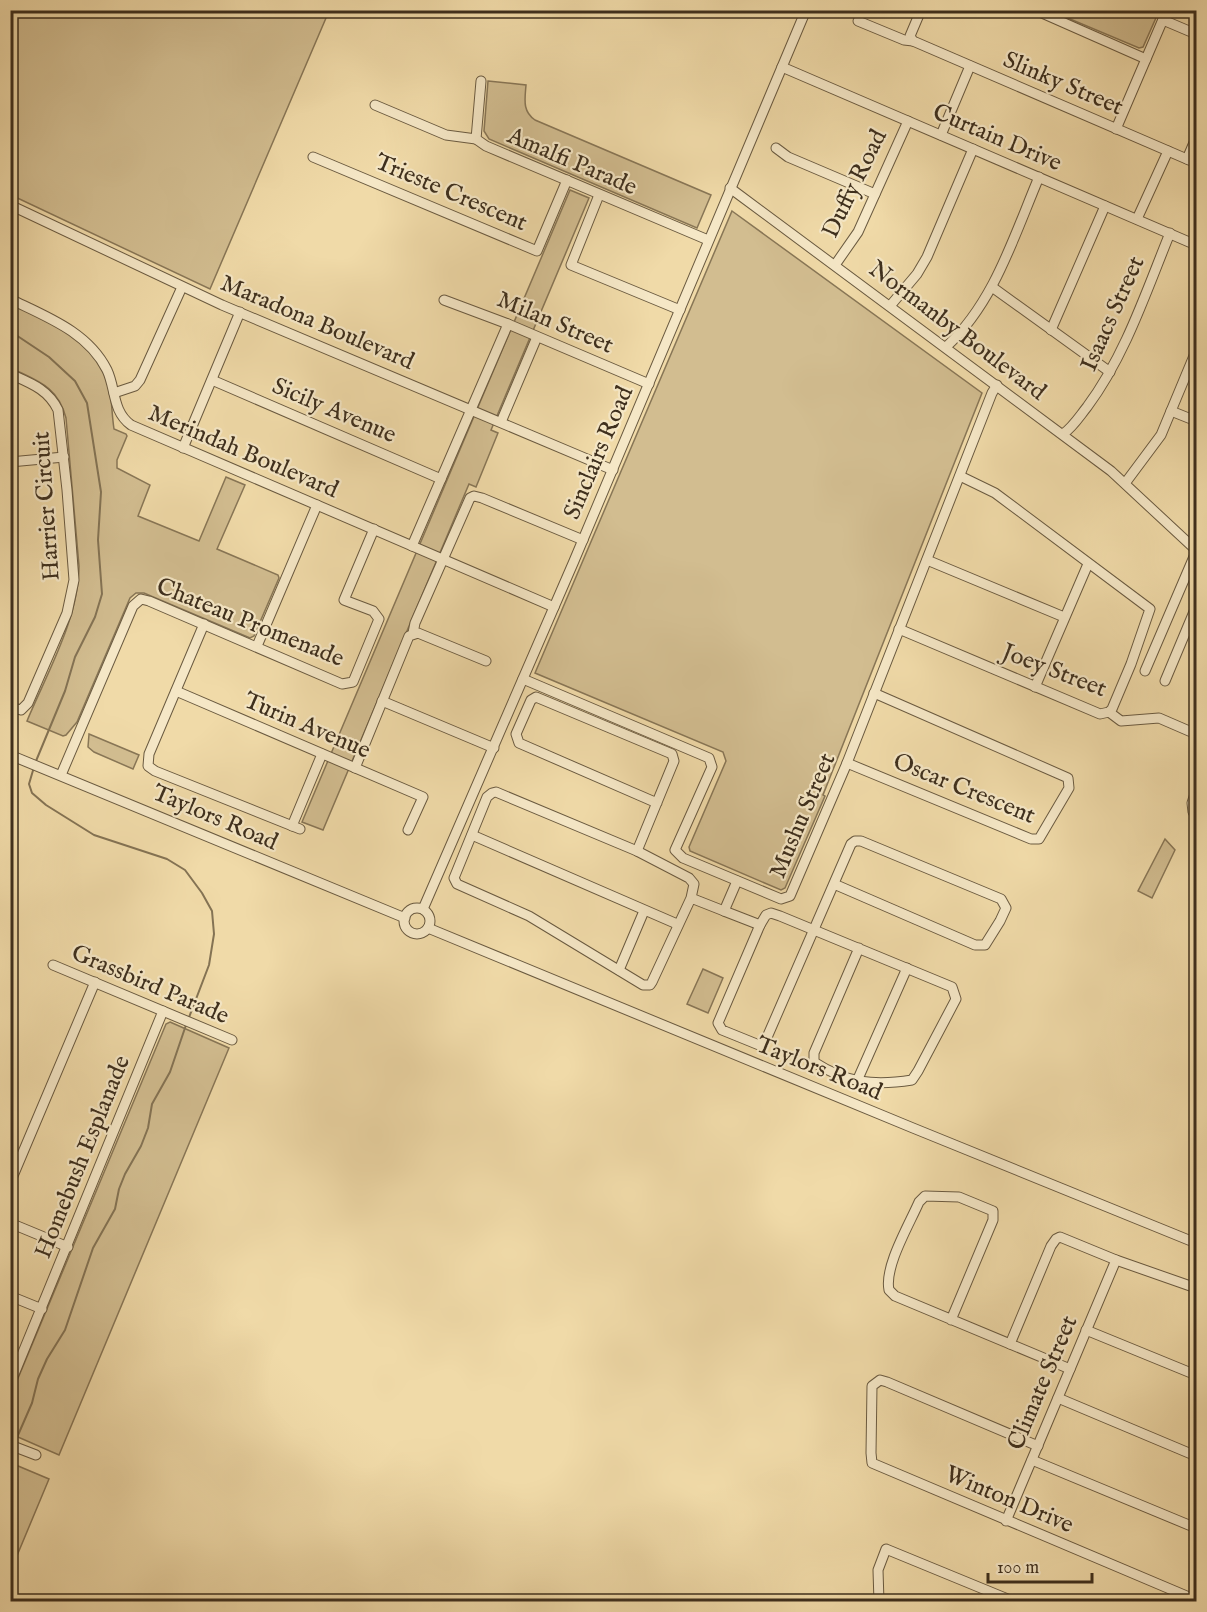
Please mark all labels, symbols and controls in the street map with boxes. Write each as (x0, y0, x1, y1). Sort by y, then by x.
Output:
street label: Slinky Street (998, 45, 1128, 123)
street label: Curtain Drive (928, 97, 1066, 179)
street label: Amalfi Parade (502, 120, 642, 203)
street label: Duffy Road (815, 124, 895, 244)
street label: Trieste Crescent (370, 147, 532, 239)
street label: Isaacs Street (1074, 251, 1152, 377)
street label: Normanby Boulevard (862, 254, 1052, 408)
street label: Maradona Boulevard (215, 268, 419, 378)
street label: Milan Street (492, 285, 618, 361)
street label: Sicily Avenue (267, 371, 401, 451)
street label: Sinclairs Road (557, 381, 641, 524)
street label: Merindah Boulevard (143, 398, 343, 506)
street label: Harrier Circuit (26, 430, 68, 582)
street label: Chateau Promenade (152, 571, 348, 675)
street label: Joey Street (994, 636, 1111, 705)
street label: Turin Avenue (239, 685, 375, 767)
street label: Oscar Crescent (888, 746, 1040, 832)
street label: Mushu Street (763, 749, 843, 883)
street label: Taylors Road (148, 778, 283, 858)
street label: Grassbird Parade (67, 938, 233, 1032)
street label: Taylors Road (751, 1030, 887, 1108)
street label: Homebush Esplanade (28, 1051, 138, 1263)
street label: Climate Street (1001, 1311, 1085, 1455)
street label: Winton Drive (940, 1459, 1078, 1541)
scale bar (988, 1546, 1092, 1584)
text: 100 m (997, 1557, 1039, 1580)

